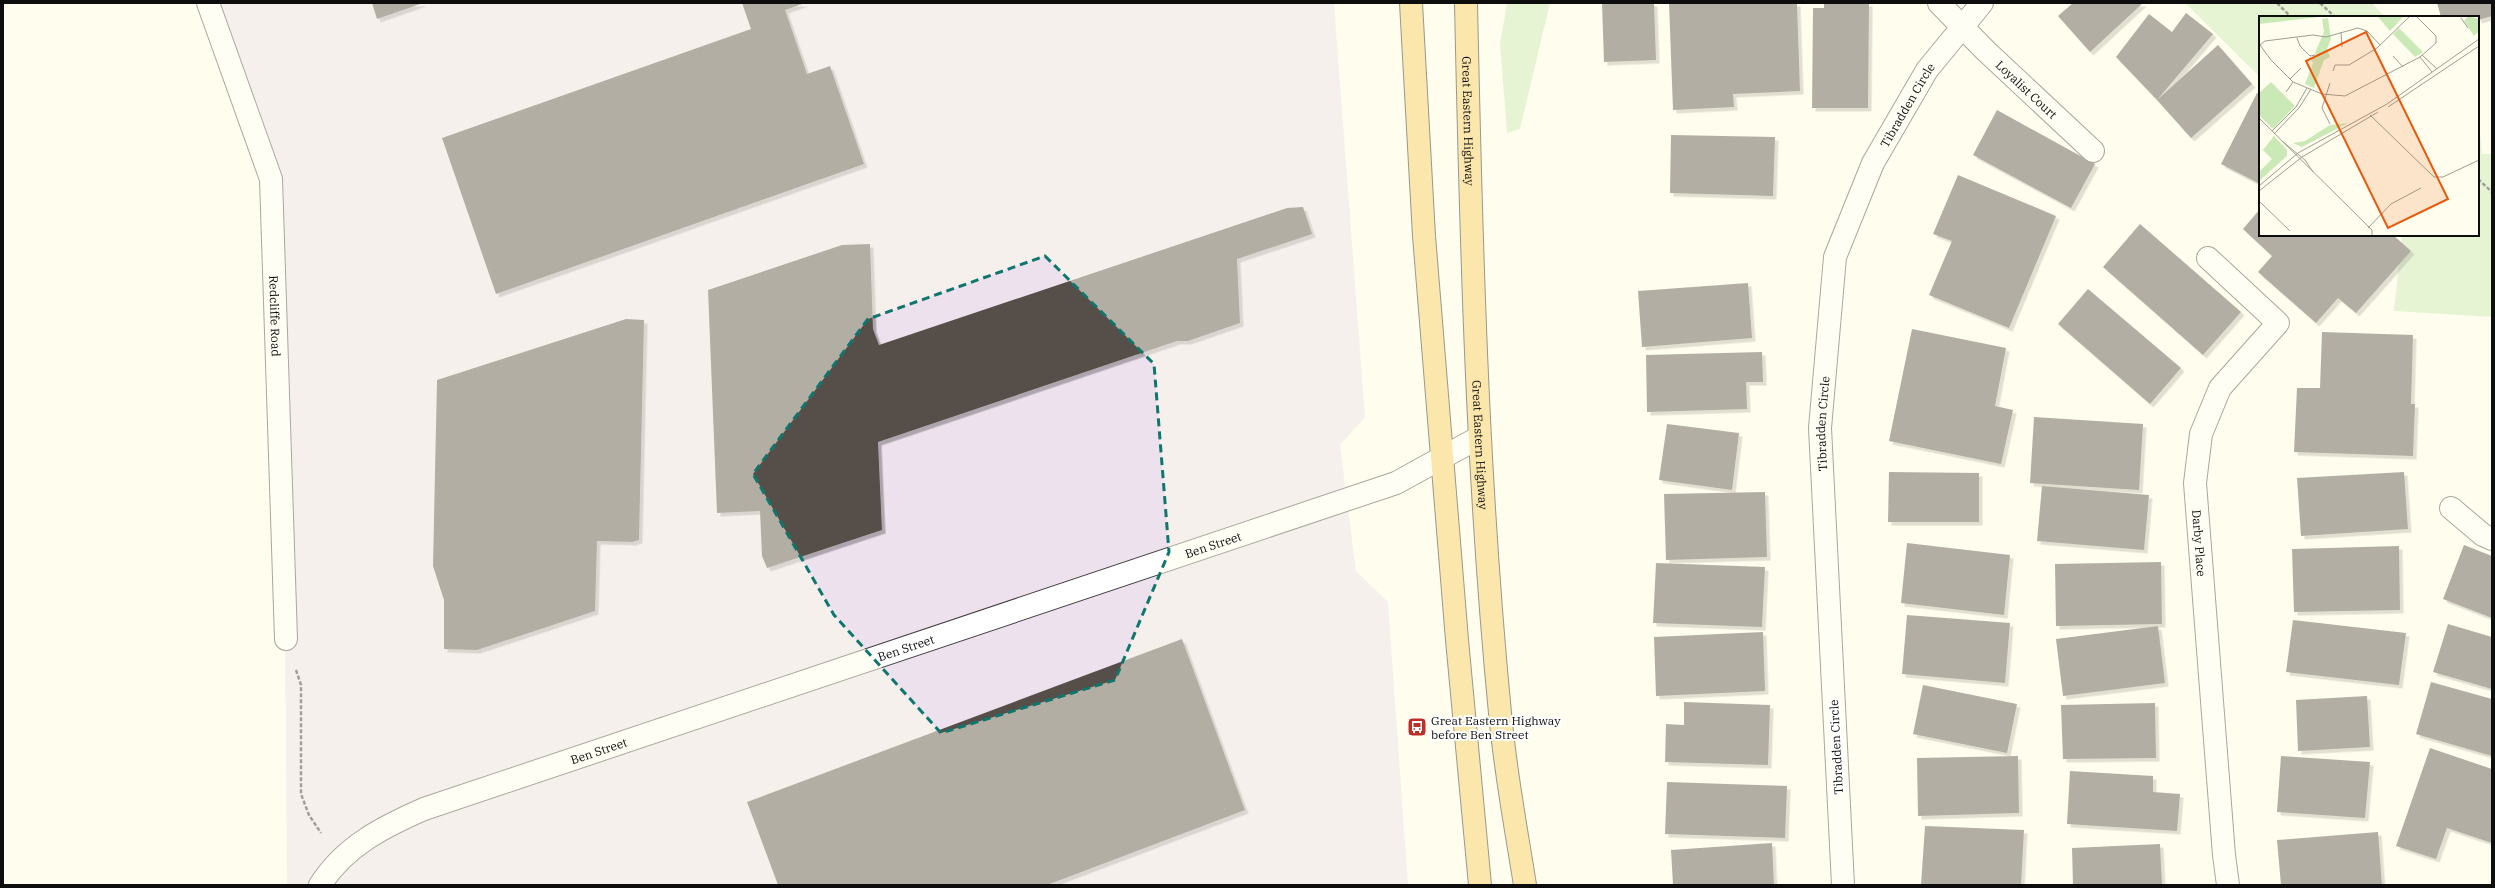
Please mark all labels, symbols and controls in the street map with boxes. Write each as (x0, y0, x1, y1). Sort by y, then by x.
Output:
inset map (2259, 16, 2479, 236)
street label: Great Eastern Highway (1460, 56, 1478, 187)
street label: Loyalist Court (1993, 57, 2061, 121)
street label: Tibradden Circle (1876, 59, 1938, 150)
street label: Redcliffe Road (267, 275, 284, 357)
street label: Tibradden Circle (1812, 375, 1832, 472)
street label: Great Eastern Highway (1470, 380, 1492, 511)
street label: Darby Place (2190, 509, 2210, 577)
street label: Ben Street (1183, 528, 1243, 561)
street label: Ben Street (876, 631, 936, 664)
street label: Tibradden Circle (1826, 699, 1846, 795)
place label: Great Eastern Highway before Ben Street (1431, 713, 1561, 742)
bus stop icon: Great Eastern Highway before Ben Street (1406, 716, 1428, 738)
street label: Ben Street (568, 734, 629, 767)

